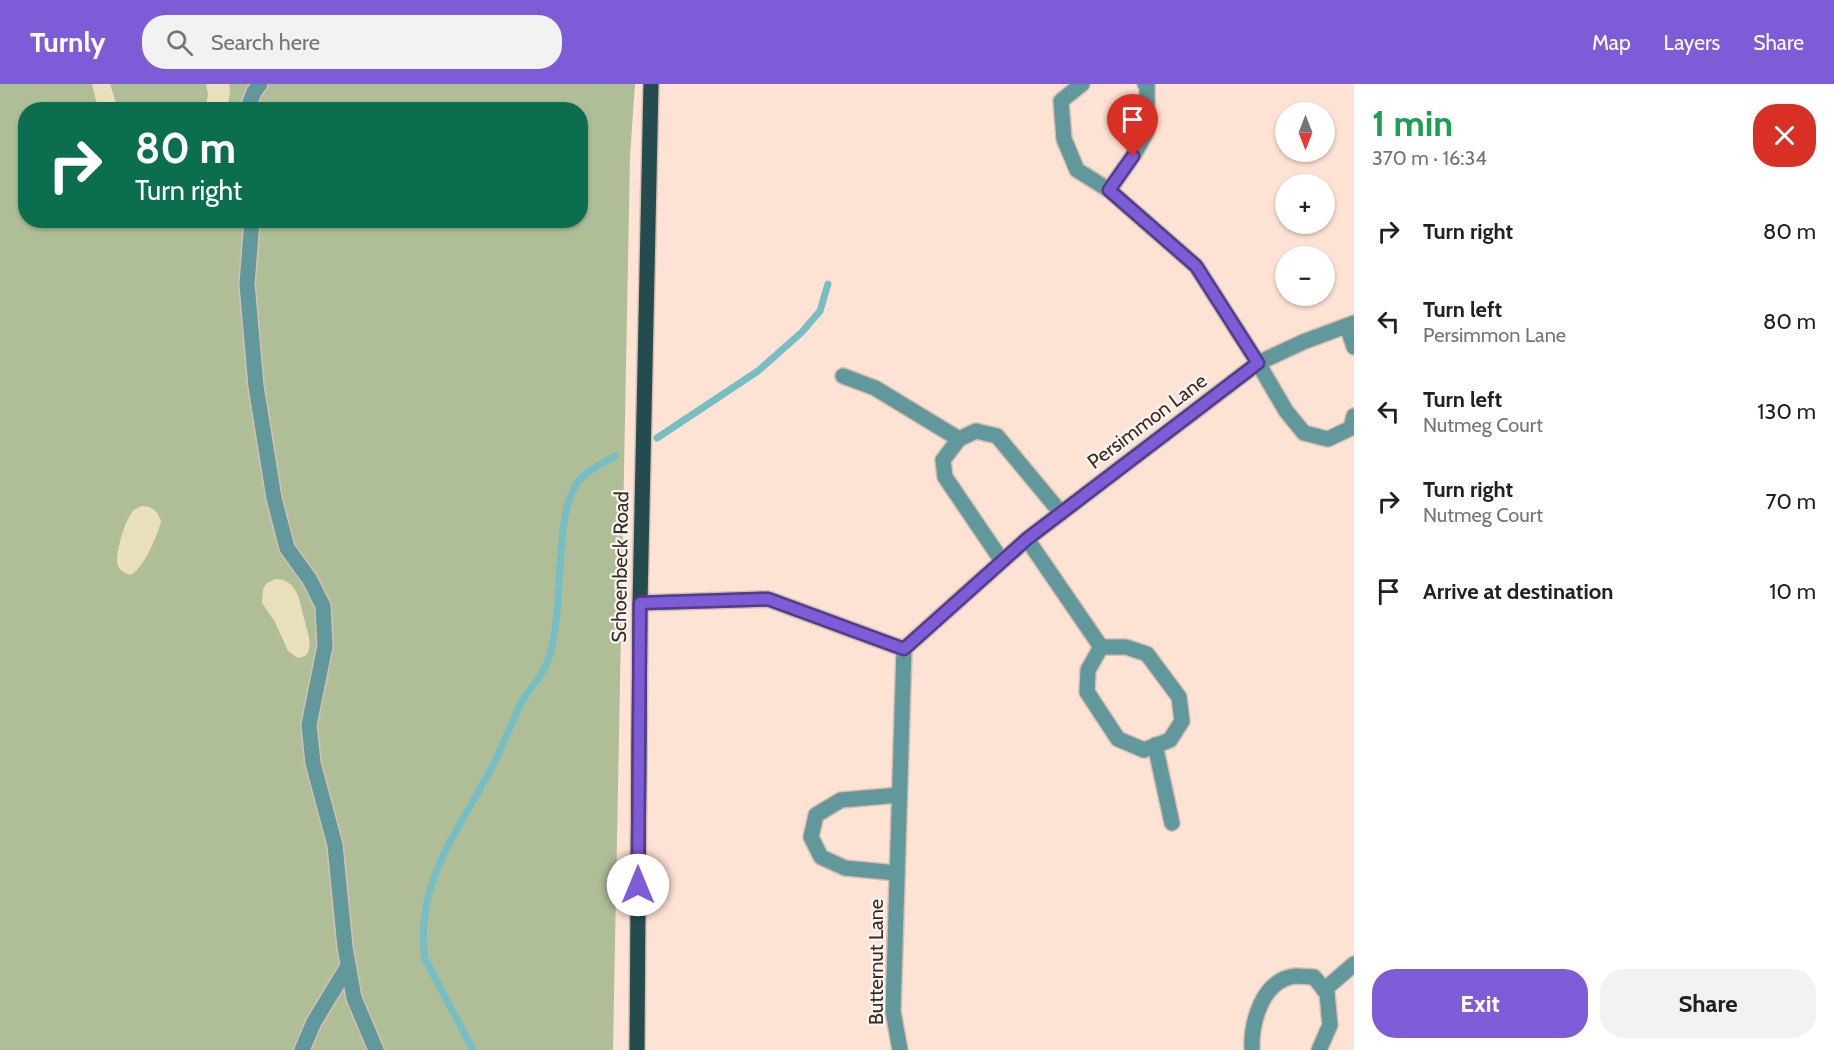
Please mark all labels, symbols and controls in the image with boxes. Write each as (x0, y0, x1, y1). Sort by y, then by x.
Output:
search box (142, 15, 562, 69)
text: Turnly (30, 25, 106, 59)
icon: search (163, 26, 196, 59)
text: Search here (211, 29, 320, 56)
text: Map (1592, 30, 1631, 55)
text: Layers (1664, 30, 1720, 55)
text: Share (1753, 30, 1804, 55)
pin (1107, 94, 1158, 156)
text: 1 min (1372, 101, 1453, 145)
north arrow (1275, 102, 1335, 162)
map controls (1275, 102, 1335, 306)
icon: arrive (1116, 103, 1149, 136)
button: close (1753, 104, 1816, 167)
text: 80 m (135, 122, 236, 174)
icon: right (36, 126, 114, 204)
text: 370 m · 16:34 (1372, 146, 1487, 170)
text: Turn right (135, 174, 242, 207)
button: + (1275, 174, 1335, 234)
icon: right (1372, 215, 1405, 248)
text: Turn right (1423, 218, 1513, 245)
text: 80 m (1763, 218, 1816, 245)
button: − (1275, 246, 1335, 306)
text: Turn left (1423, 296, 1502, 323)
icon: left (1372, 305, 1405, 338)
text: 80 m (1763, 308, 1816, 335)
text: Persimmon Lane (1423, 323, 1566, 347)
street label: Persimmon Lane (1083, 368, 1211, 474)
text: Turn left (1423, 386, 1502, 413)
icon: left (1372, 395, 1405, 428)
text: 130 m (1757, 398, 1816, 425)
text: Nutmeg Court (1423, 413, 1543, 437)
text: Turn right (1423, 476, 1513, 503)
icon: right (1372, 485, 1405, 518)
text: 70 m (1766, 488, 1816, 515)
street label: Schoenbeck Road (607, 491, 633, 643)
text: Nutmeg Court (1423, 503, 1543, 527)
icon: arrive (1372, 575, 1405, 608)
text: Arrive at destination (1423, 578, 1613, 605)
text: 10 m (1769, 578, 1816, 605)
position arrow (606, 853, 670, 917)
street label: Butternut Lane (864, 899, 888, 1025)
button: Exit (1372, 969, 1588, 1038)
button: Share (1600, 969, 1816, 1038)

